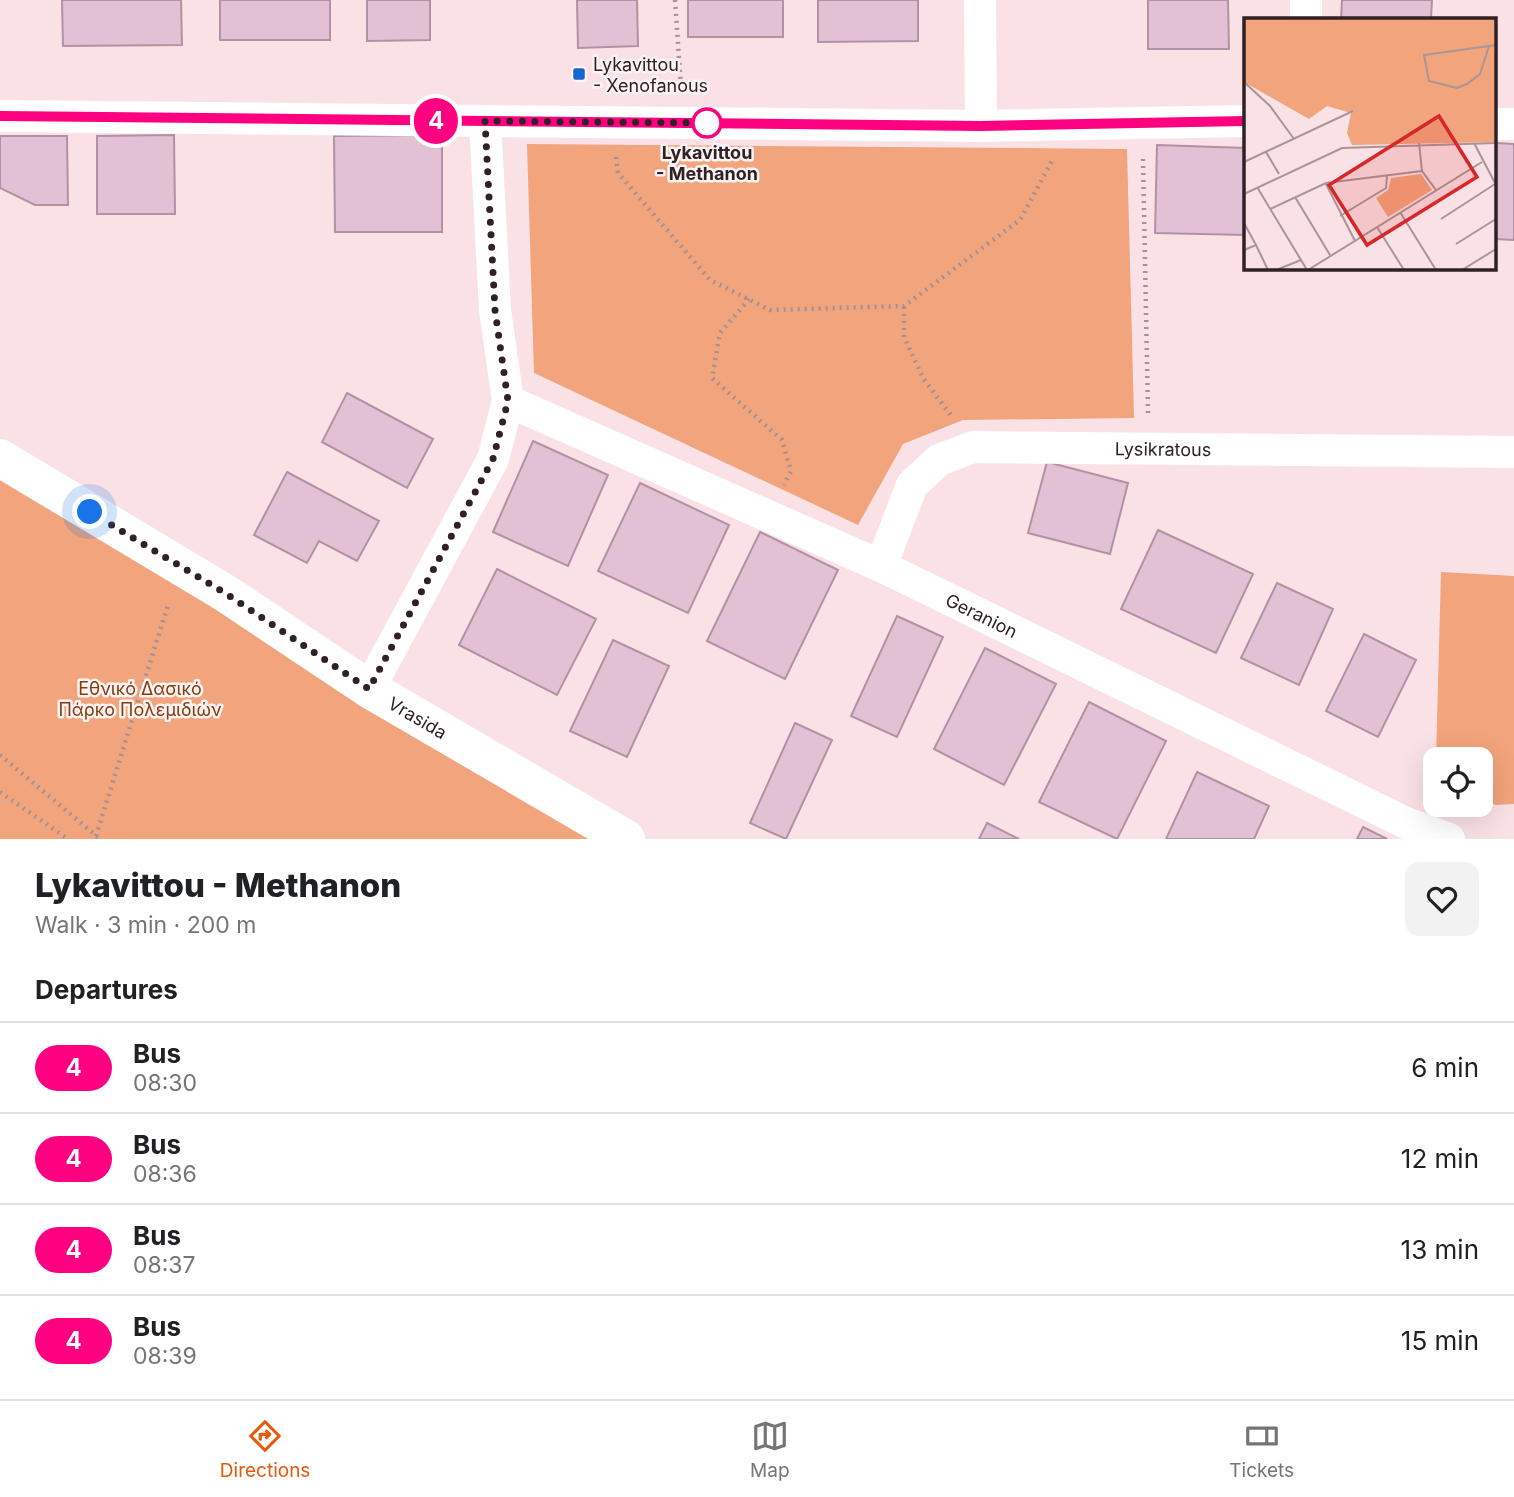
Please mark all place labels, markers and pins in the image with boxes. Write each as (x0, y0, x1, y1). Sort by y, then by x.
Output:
place label: Lykavittou - Xenofanous (593, 54, 708, 96)
marker: Lykavittou - Xenofanous (571, 66, 587, 82)
marker: Lykavittou - Methanon (692, 108, 722, 138)
place label: Lykavittou - Methanon (656, 142, 758, 184)

